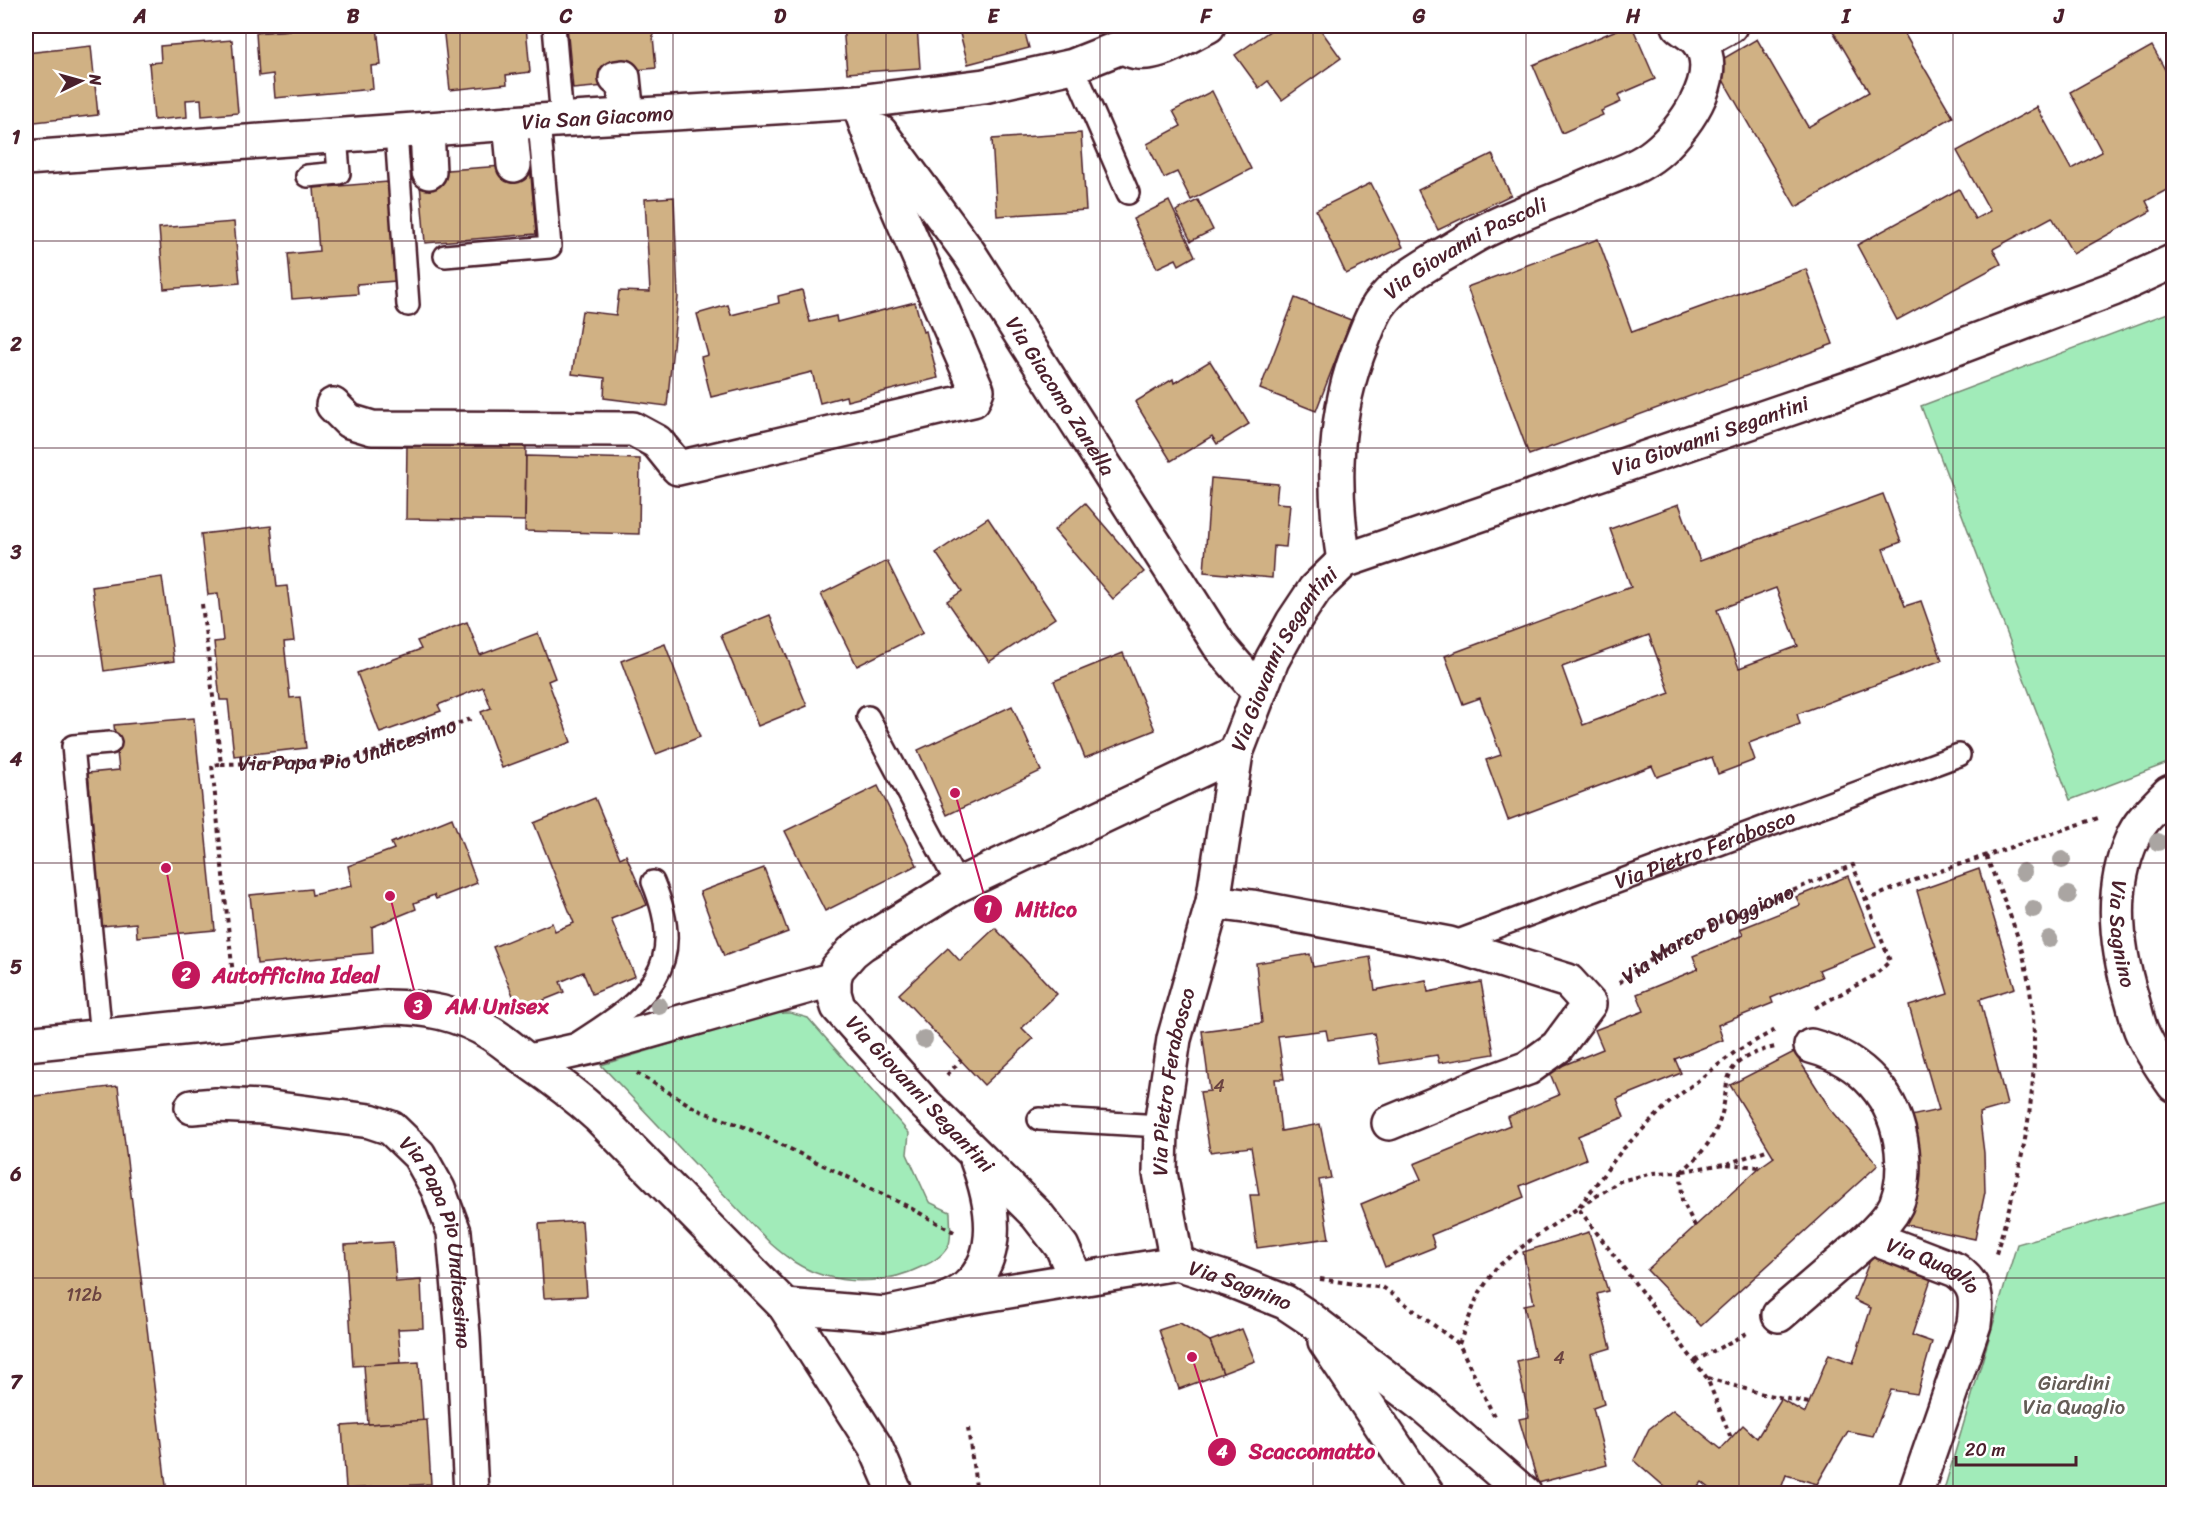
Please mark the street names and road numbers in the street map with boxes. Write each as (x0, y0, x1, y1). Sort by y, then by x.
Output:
street label: Via San Giacomo (520, 94, 675, 141)
street label: Via Giovanni Pascoli (1374, 186, 1554, 309)
street label: Via Giacomo Zanella (995, 309, 1126, 484)
street label: Via Giovanni Segantini (1607, 384, 1815, 487)
street label: Via Giovanni Segantini (1219, 556, 1348, 757)
street label: Via Papa Pio Undicesimo (238, 706, 462, 783)
street label: Via Pietro Ferabosco (1609, 798, 1801, 900)
street label: Via Marco D'Oggiono (1613, 873, 1800, 995)
street label: Via Sagnino (2098, 878, 2147, 992)
street label: Via Pietro Ferabosco (1141, 983, 1207, 1176)
street label: Via Giovanni Segantini (836, 1006, 1005, 1183)
street label: Via Papa Pio Undicesimo (390, 1126, 483, 1350)
street label: Via Quaglio (1881, 1226, 1992, 1300)
street label: Via Sagnino (1184, 1249, 1301, 1321)

